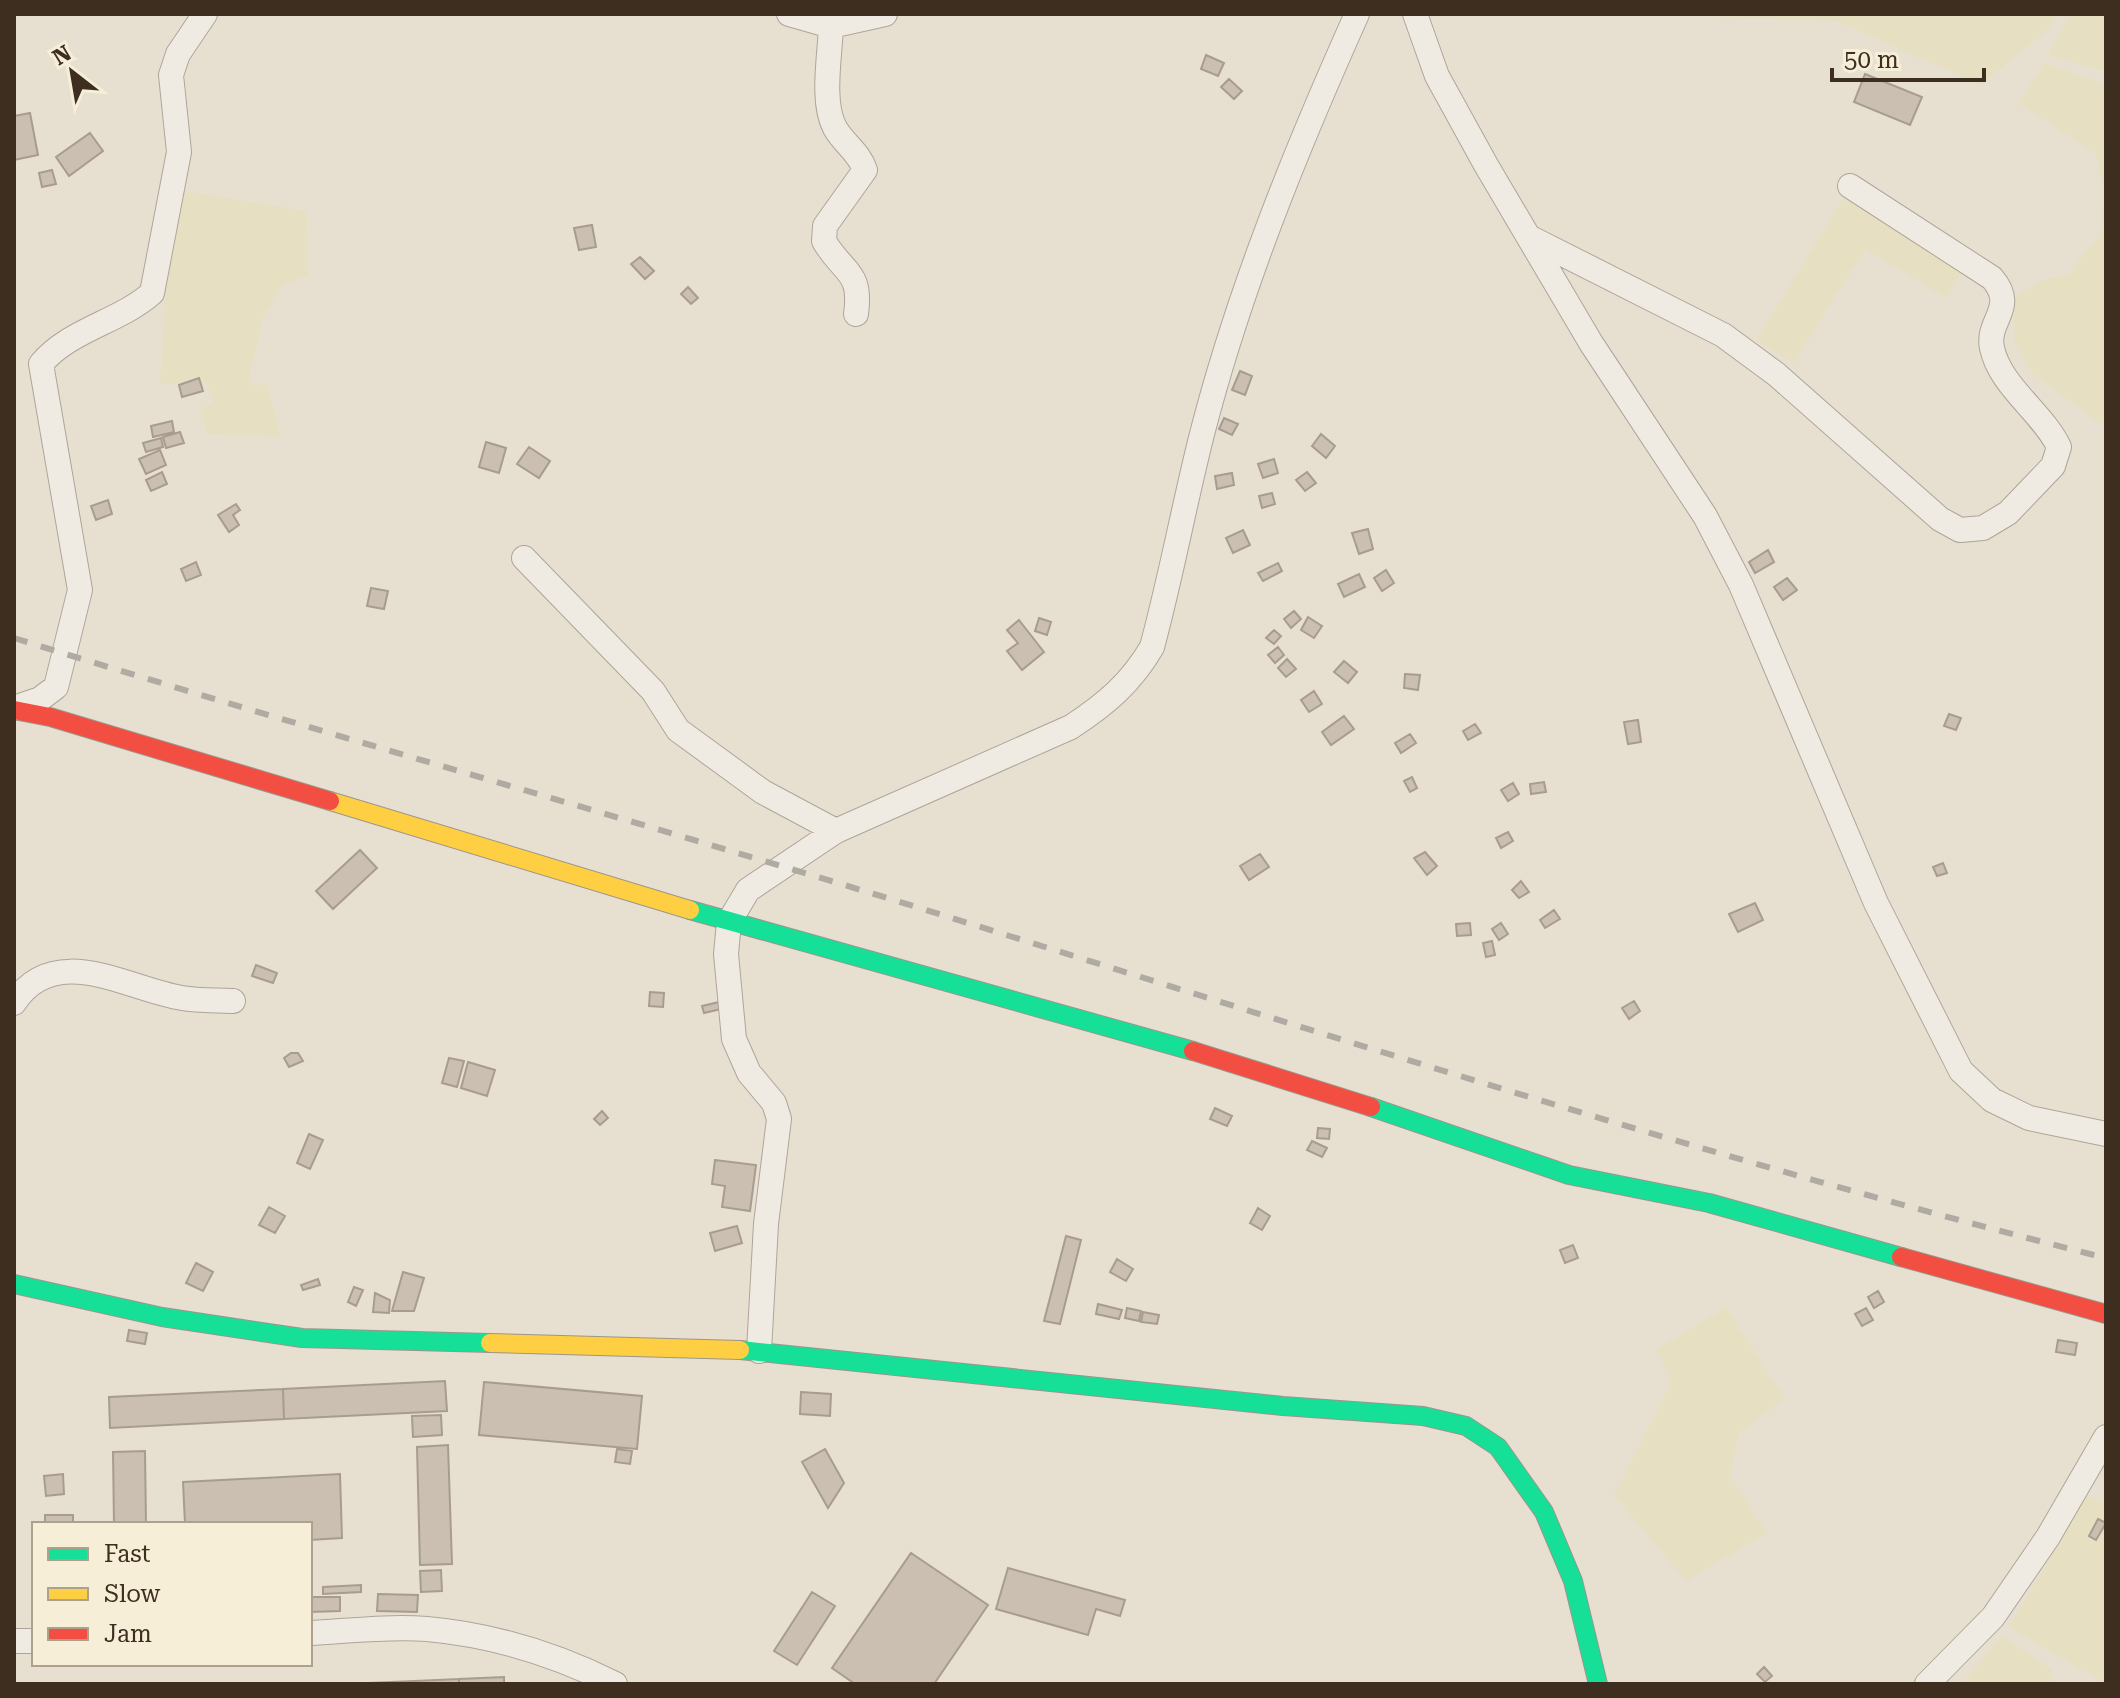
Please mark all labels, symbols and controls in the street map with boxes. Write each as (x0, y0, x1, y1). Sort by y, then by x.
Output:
north arrow (32, 32, 112, 112)
scale bar (1832, 32, 1984, 82)
text: N (48, 40, 76, 70)
text: 50 m (1844, 46, 1899, 74)
legend (32, 1522, 312, 1666)
text: Fast (104, 1540, 151, 1568)
text: Slow (104, 1580, 161, 1608)
text: Jam (104, 1620, 152, 1648)

